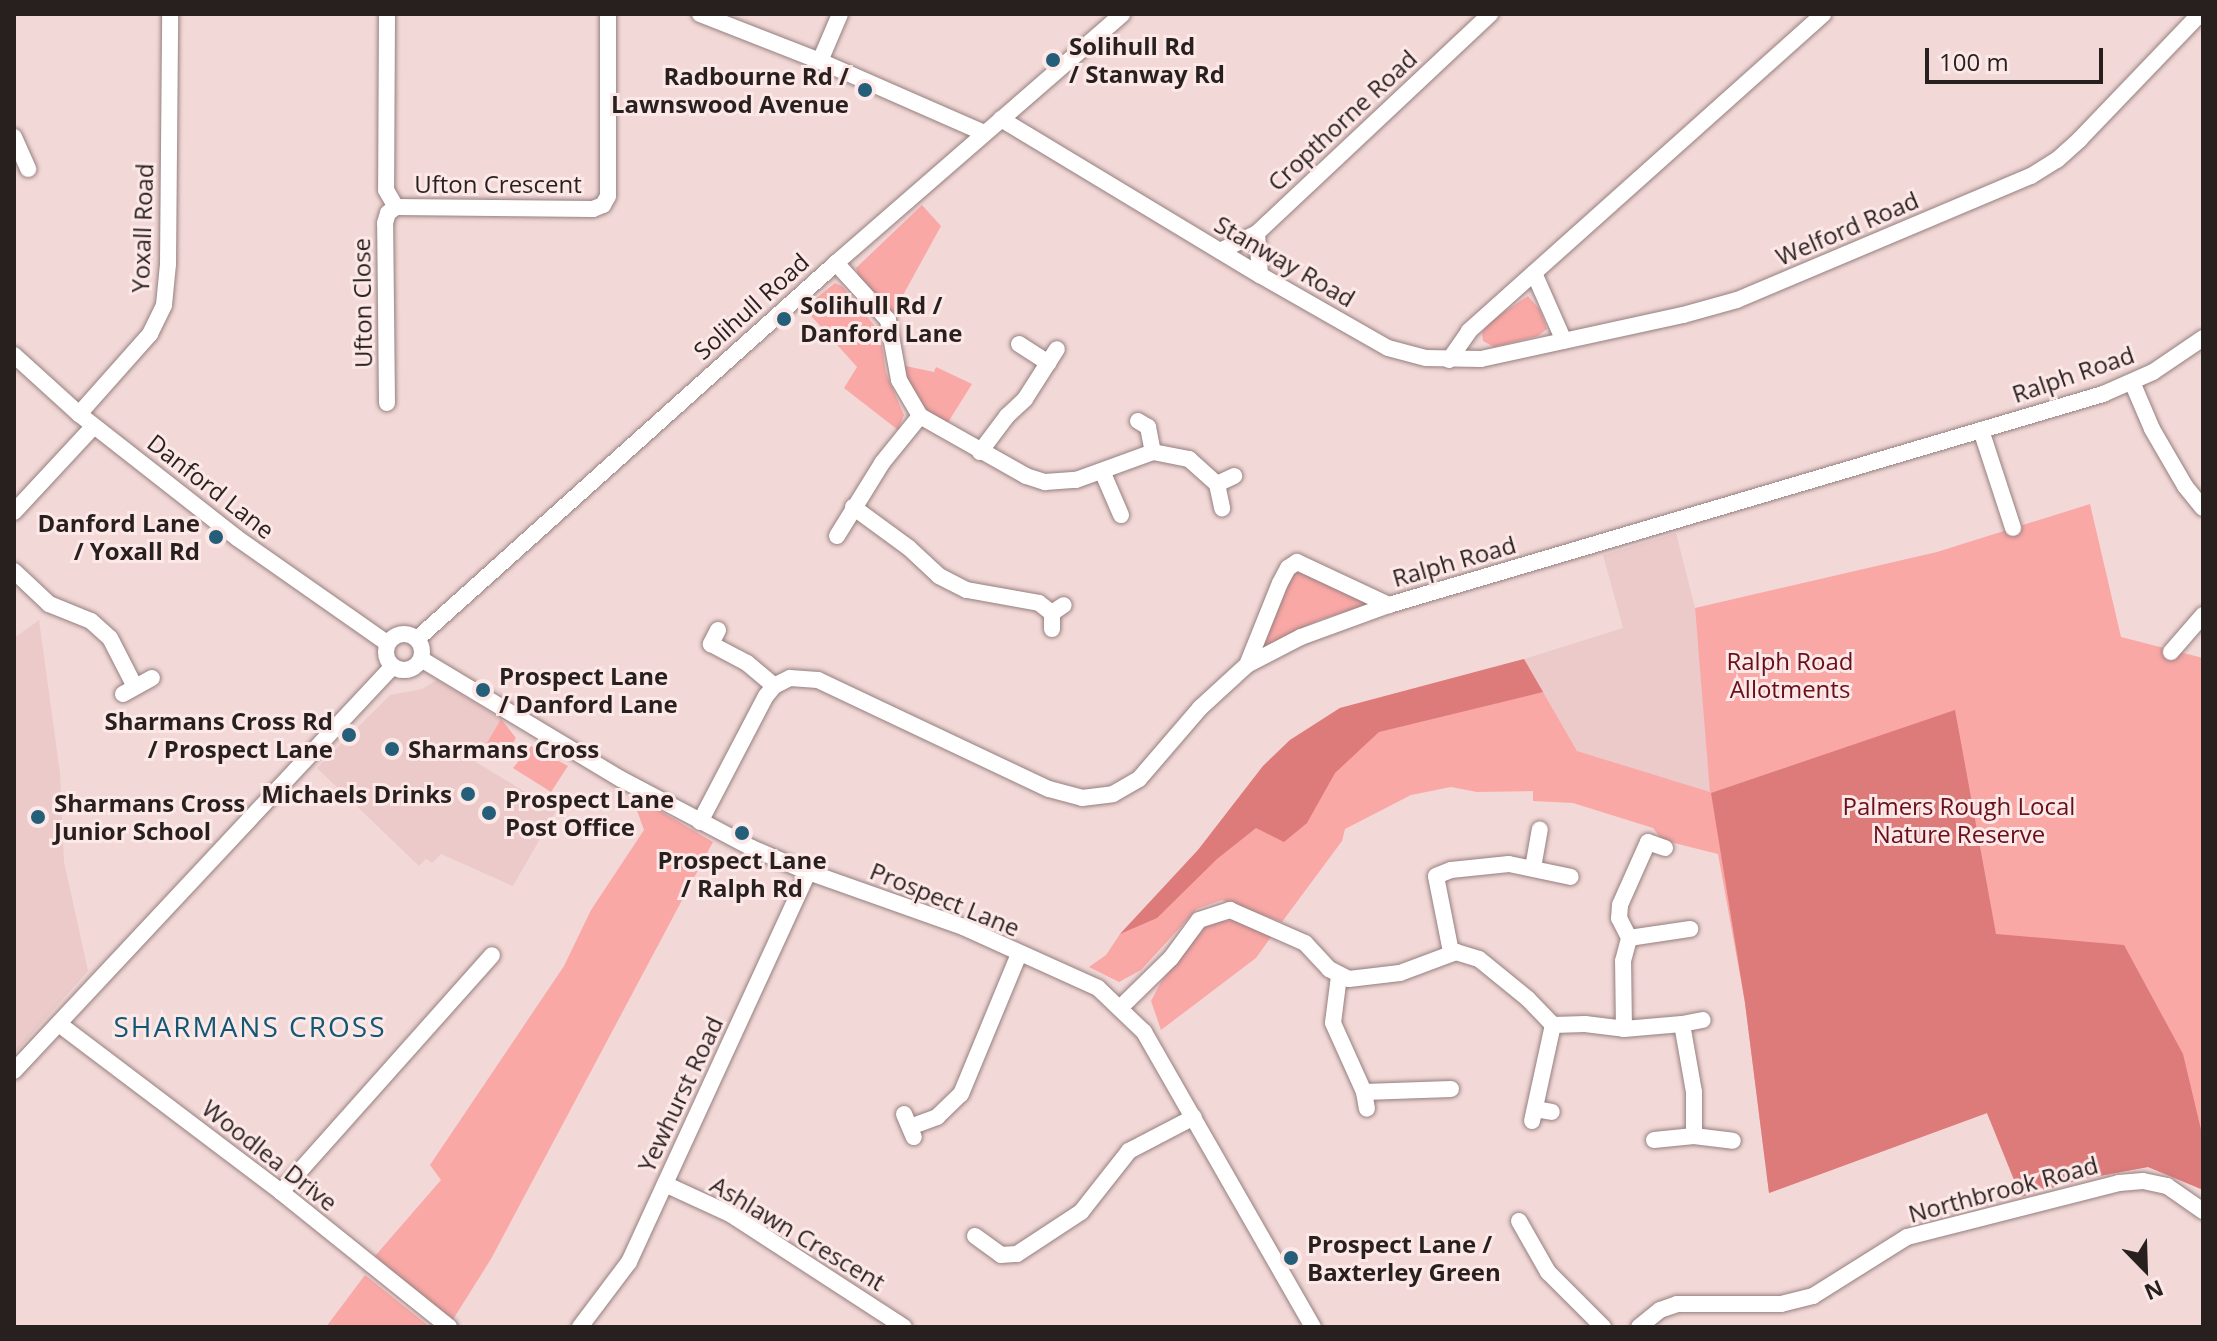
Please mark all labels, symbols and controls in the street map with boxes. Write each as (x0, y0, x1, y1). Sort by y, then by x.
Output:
place label: Solihull Rd / Stanway Rd (1069, 32, 1225, 88)
scale bar (1929, 32, 2107, 82)
street label: Cropthorne Road (1262, 44, 1422, 196)
text: 100 m (1939, 45, 2009, 78)
marker: Solihull Rd / Stanway Rd (1044, 51, 1062, 69)
place label: Radbourne Rd / Lawnswood Avenue (611, 62, 849, 118)
marker: Radbourne Rd / Lawnswood Avenue (856, 81, 874, 99)
street label: Yoxall Road (125, 163, 159, 293)
street label: Ufton Crescent (414, 170, 582, 198)
street label: Welford Road (1771, 185, 1923, 271)
street label: Stanway Road (1210, 209, 1360, 313)
street label: Ufton Close (346, 238, 378, 368)
street label: Solihull Road (688, 247, 814, 365)
place label: Solihull Rd / Danford Lane (800, 291, 963, 347)
marker: Solihull Rd / Danford Lane (775, 310, 793, 328)
street label: Ralph Road (2008, 340, 2138, 408)
street label: Danford Lane (142, 428, 280, 544)
place label: Danford Lane / Yoxall Rd (37, 509, 200, 565)
marker: Danford Lane / Yoxall Rd (207, 528, 225, 546)
street label: Ralph Road (1389, 530, 1519, 592)
park label: Ralph Road Allotments (1726, 647, 1854, 703)
place label: Prospect Lane / Danford Lane (499, 662, 678, 718)
marker: Prospect Lane / Danford Lane (474, 681, 492, 699)
place label: Sharmans Cross Rd / Prospect Lane (104, 707, 333, 763)
marker: Sharmans Cross Rd / Prospect Lane (340, 726, 358, 744)
place label: Sharmans Cross (408, 735, 599, 763)
marker: Sharmans Cross (383, 740, 401, 758)
place label: Michaels Drinks (261, 780, 452, 808)
marker: Michaels Drinks (459, 785, 477, 803)
place label: Prospect Lane Post Office (505, 785, 674, 841)
place label: Sharmans Cross Junior School (54, 789, 245, 845)
park label: Palmers Rough Local Nature Reserve (1843, 792, 2075, 848)
marker: Prospect Lane Post Office (480, 804, 498, 822)
marker: Sharmans Cross Junior School (29, 808, 47, 826)
marker: Prospect Lane / Ralph Rd (733, 824, 751, 842)
place label: Prospect Lane / Ralph Rd (657, 846, 827, 902)
street label: Prospect Lane (866, 856, 1024, 942)
district label: SHARMANS CROSS (114, 1009, 386, 1043)
street label: Yewhurst Road (631, 1012, 729, 1176)
street label: Woodlea Drive (197, 1093, 343, 1217)
street label: Northbrook Road (1905, 1150, 2101, 1228)
street label: Ashlawn Crescent (706, 1170, 890, 1296)
north arrow (2105, 1229, 2185, 1309)
place label: Prospect Lane / Baxterley Green (1307, 1230, 1501, 1286)
marker: Prospect Lane / Baxterley Green (1282, 1249, 1300, 1267)
text: N (2140, 1274, 2168, 1308)

